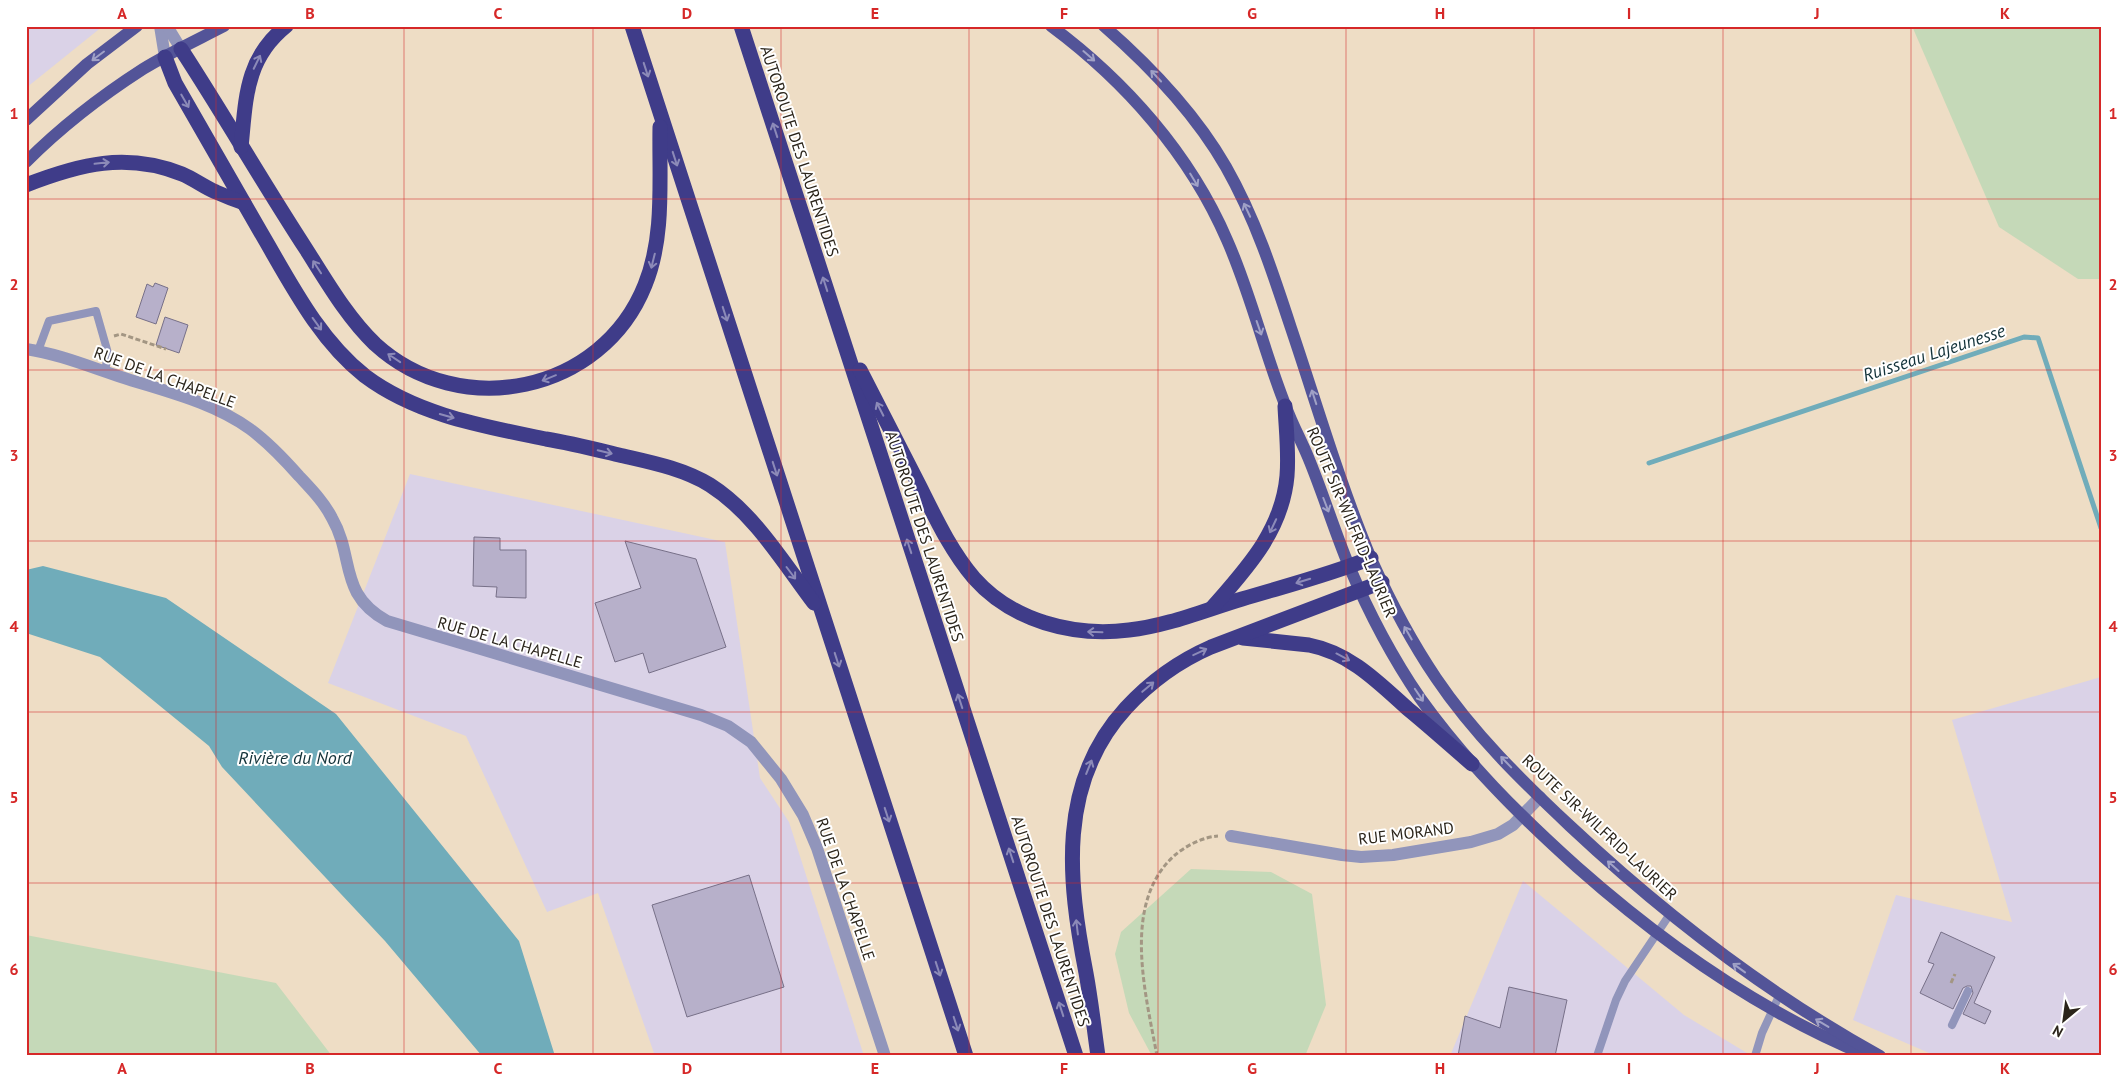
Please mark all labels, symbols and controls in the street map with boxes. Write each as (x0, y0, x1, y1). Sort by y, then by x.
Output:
text: A (117, 3, 127, 23)
text: B (305, 3, 315, 23)
text: C (494, 3, 503, 23)
text: D (682, 3, 692, 23)
text: E (871, 3, 879, 23)
text: F (1060, 3, 1068, 23)
text: G (1247, 3, 1257, 23)
text: H (1435, 3, 1445, 23)
text: I (1627, 3, 1631, 23)
text: J (1813, 3, 1820, 23)
text: K (2000, 3, 2010, 23)
street label: AUTOROUTE DES LAURENTIDES (756, 43, 844, 259)
one-way arrow (91, 51, 105, 61)
one-way arrow (1083, 51, 1096, 62)
one-way arrow (252, 55, 262, 70)
one-way arrow (641, 61, 651, 77)
one-way arrow (1151, 70, 1162, 83)
one-way arrow (181, 93, 191, 108)
text: 1 (9, 103, 19, 123)
text: 1 (2108, 103, 2118, 123)
one-way arrow (769, 122, 779, 138)
one-way arrow (670, 151, 680, 167)
one-way arrow (93, 158, 109, 168)
one-way arrow (1190, 172, 1200, 186)
one-way arrow (1242, 203, 1252, 218)
one-way arrow (648, 253, 657, 269)
one-way arrow (311, 260, 321, 274)
text: 2 (9, 274, 19, 294)
text: 2 (2108, 274, 2118, 294)
one-way arrow (820, 277, 829, 293)
one-way arrow (720, 306, 730, 322)
one-way arrow (312, 317, 322, 331)
water label: Ruisseau Lajeunesse (1860, 318, 2009, 386)
one-way arrow (1255, 320, 1264, 335)
street label: RUE DE LA CHAPELLE (91, 342, 239, 412)
one-way arrow (388, 353, 402, 363)
one-way arrow (542, 373, 557, 383)
one-way arrow (1309, 390, 1318, 405)
one-way arrow (875, 402, 884, 417)
one-way arrow (438, 411, 454, 421)
street label: ROUTE SIR-WILFRID-LAURIER (1303, 424, 1401, 620)
street label: AUTOROUTE DES LAURENTIDES (881, 428, 969, 644)
text: 3 (9, 445, 19, 465)
text: 3 (2108, 445, 2118, 465)
one-way arrow (596, 448, 612, 457)
one-way arrow (770, 460, 780, 476)
one-way arrow (1322, 497, 1331, 512)
one-way arrow (1268, 519, 1278, 534)
one-way arrow (904, 538, 914, 554)
one-way arrow (786, 566, 796, 580)
one-way arrow (1296, 576, 1312, 586)
street label: RUE DE LA CHAPELLE (435, 612, 585, 672)
text: 4 (9, 616, 19, 636)
text: 4 (2108, 616, 2118, 636)
one-way arrow (1088, 627, 1104, 636)
one-way arrow (1403, 627, 1413, 641)
one-way arrow (1193, 647, 1208, 657)
one-way arrow (833, 652, 842, 668)
one-way arrow (1335, 653, 1350, 662)
one-way arrow (1141, 681, 1154, 692)
one-way arrow (1414, 687, 1424, 701)
one-way arrow (955, 693, 964, 709)
water label: Rivière du Nord (238, 746, 353, 769)
street label: ROUTE SIR-WILFRID-LAURIER (1518, 750, 1682, 904)
one-way arrow (1500, 756, 1512, 769)
one-way arrow (1084, 760, 1094, 775)
text: 5 (9, 787, 19, 807)
text: 5 (2108, 787, 2118, 807)
one-way arrow (883, 806, 893, 822)
street label: AUTOROUTE DES LAURENTIDES (1007, 813, 1095, 1029)
street label: RUE DE LA CHAPELLE (812, 815, 880, 963)
street label: RUE MORAND (1357, 817, 1455, 849)
one-way arrow (1005, 847, 1015, 863)
one-way arrow (1607, 860, 1620, 871)
one-way arrow (1072, 919, 1082, 935)
text: 6 (9, 959, 19, 979)
text: 6 (2108, 959, 2118, 979)
one-way arrow (934, 961, 943, 976)
one-way arrow (1732, 963, 1746, 973)
north arrow (2040, 994, 2090, 1044)
one-way arrow (1056, 1002, 1065, 1018)
one-way arrow (952, 1016, 961, 1032)
one-way arrow (1816, 1018, 1830, 1028)
text: N (2049, 1021, 2066, 1041)
text: A (117, 1058, 127, 1078)
text: B (305, 1058, 315, 1078)
text: C (494, 1058, 503, 1078)
text: D (682, 1058, 692, 1078)
text: E (871, 1058, 879, 1078)
text: F (1060, 1058, 1068, 1078)
text: G (1247, 1058, 1257, 1078)
text: H (1435, 1058, 1445, 1078)
text: I (1627, 1058, 1631, 1078)
text: J (1813, 1058, 1820, 1078)
text: K (2000, 1058, 2010, 1078)

